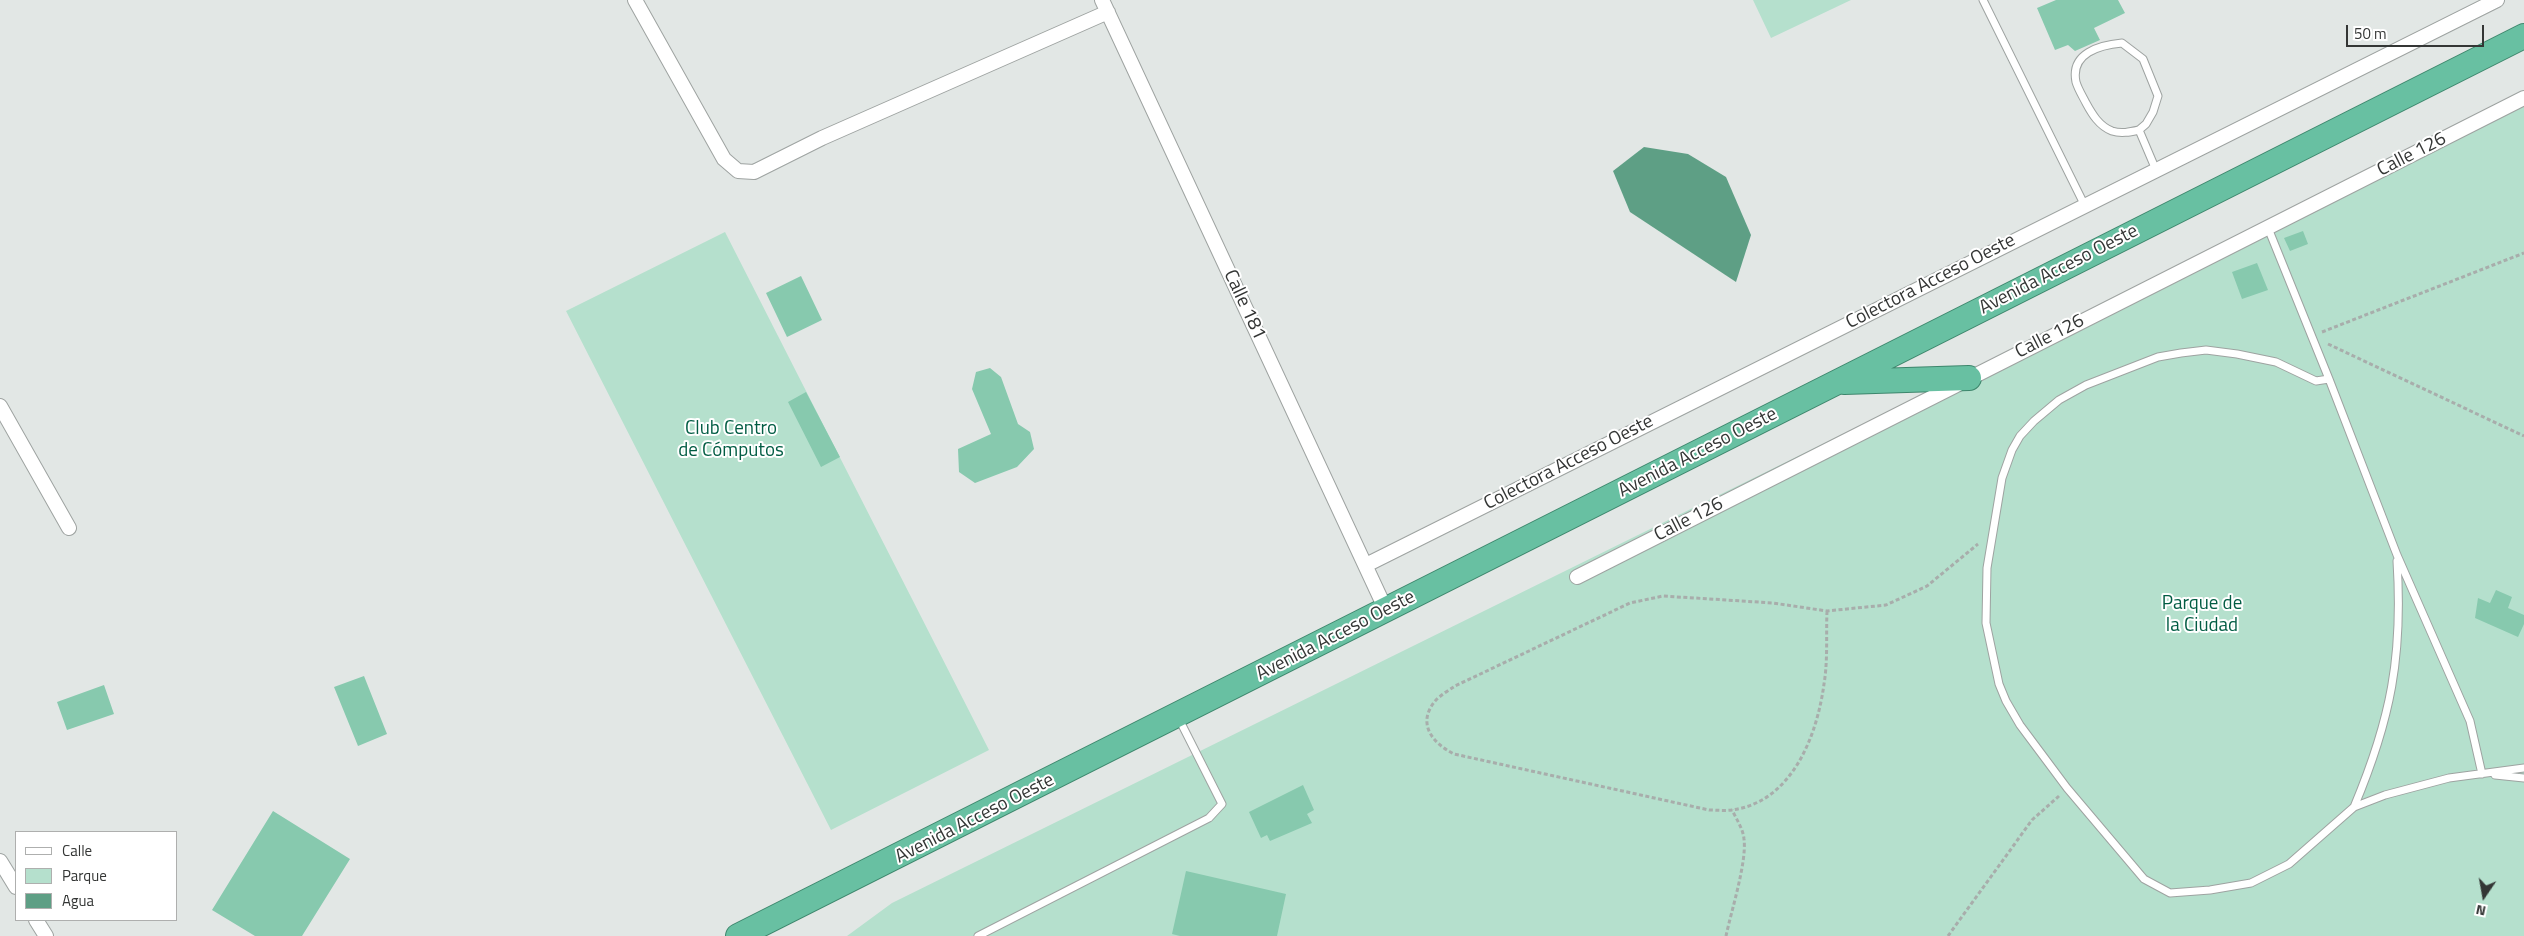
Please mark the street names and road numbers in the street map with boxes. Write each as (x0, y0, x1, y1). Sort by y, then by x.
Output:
street label: Calle 126 (2374, 128, 2450, 182)
street label: Avenida Acceso Oeste (1976, 220, 2142, 320)
street label: Colectora Acceso Oeste (1843, 229, 2019, 335)
street label: Calle 181 (1218, 267, 1270, 343)
street label: Calle 126 (2012, 310, 2088, 364)
street label: Avenida Acceso Oeste (1615, 403, 1781, 503)
street label: Colectora Acceso Oeste (1481, 410, 1657, 516)
street label: Calle 126 (1651, 493, 1727, 547)
street label: Avenida Acceso Oeste (1253, 586, 1419, 686)
street label: Avenida Acceso Oeste (892, 769, 1058, 869)

